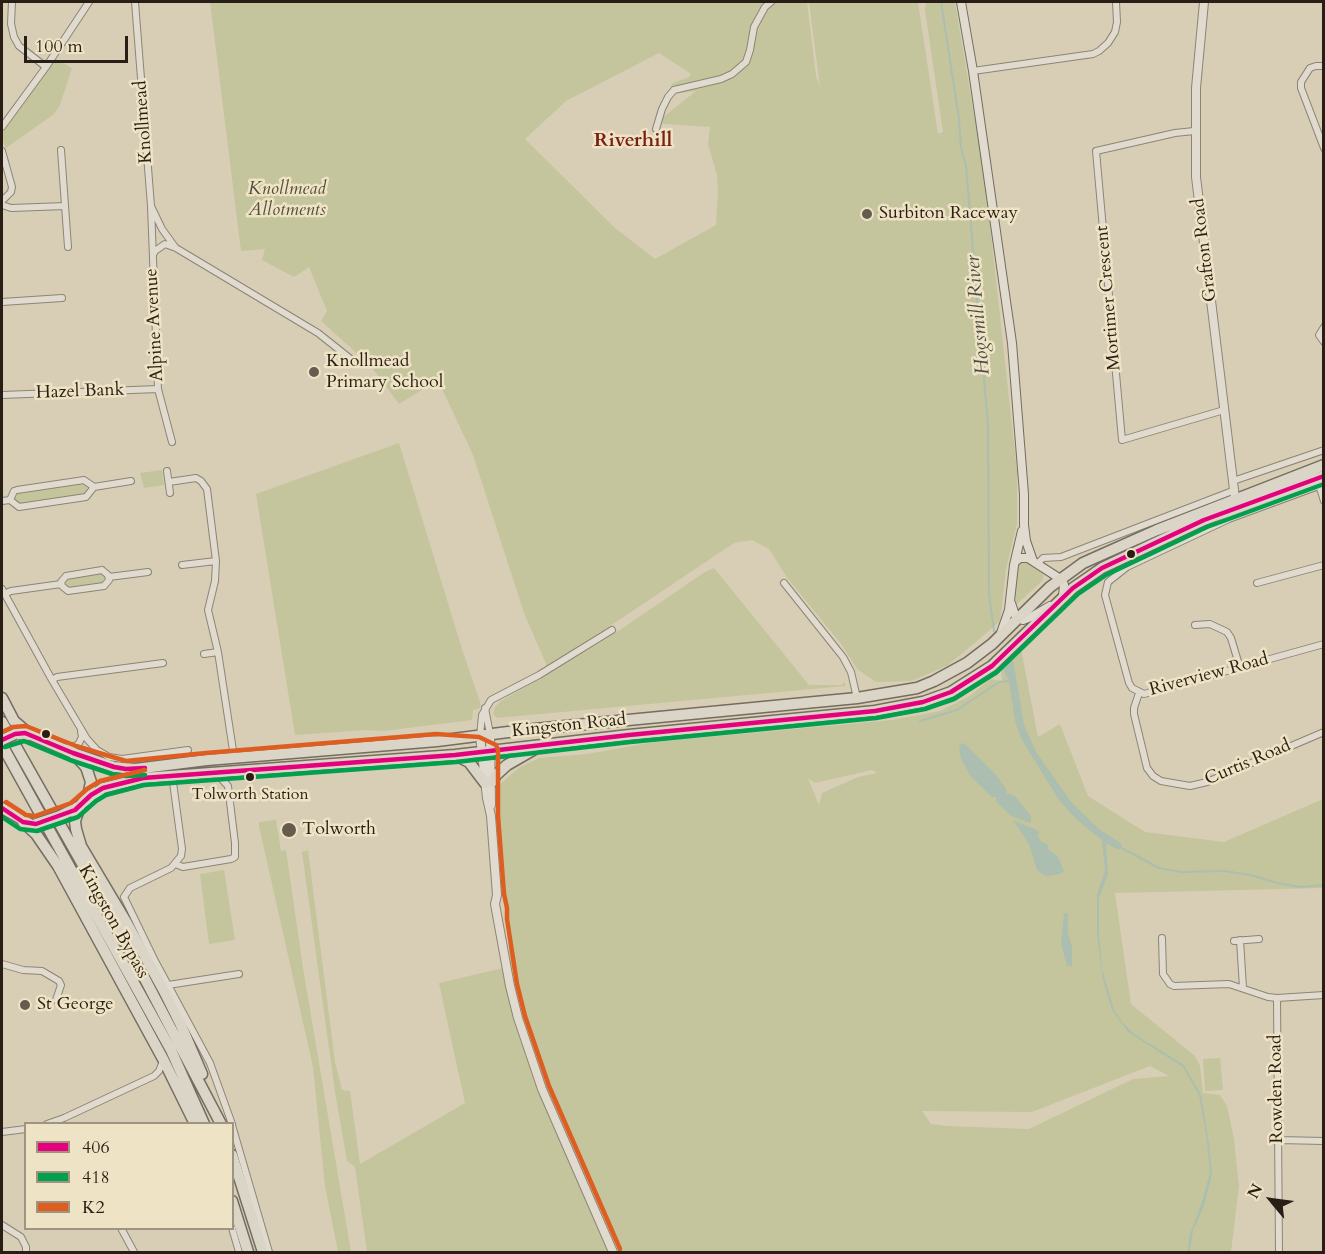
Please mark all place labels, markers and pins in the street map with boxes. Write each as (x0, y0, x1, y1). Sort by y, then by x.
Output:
place label: Surbiton Raceway (879, 203, 1018, 225)
marker: Surbiton Raceway (860, 207, 874, 221)
place label: Knollmead Primary School (326, 351, 443, 394)
marker: Knollmead Primary School (307, 365, 321, 379)
unlabelled marker (1125, 548, 1137, 560)
unlabelled marker (40, 728, 52, 740)
marker: Tolworth Station (244, 771, 256, 783)
place label: Tolworth Station (191, 785, 309, 805)
place label: Tolworth (302, 819, 376, 841)
marker: Tolworth (280, 821, 298, 839)
place label: St George (37, 994, 114, 1016)
marker: St George (18, 998, 32, 1012)

